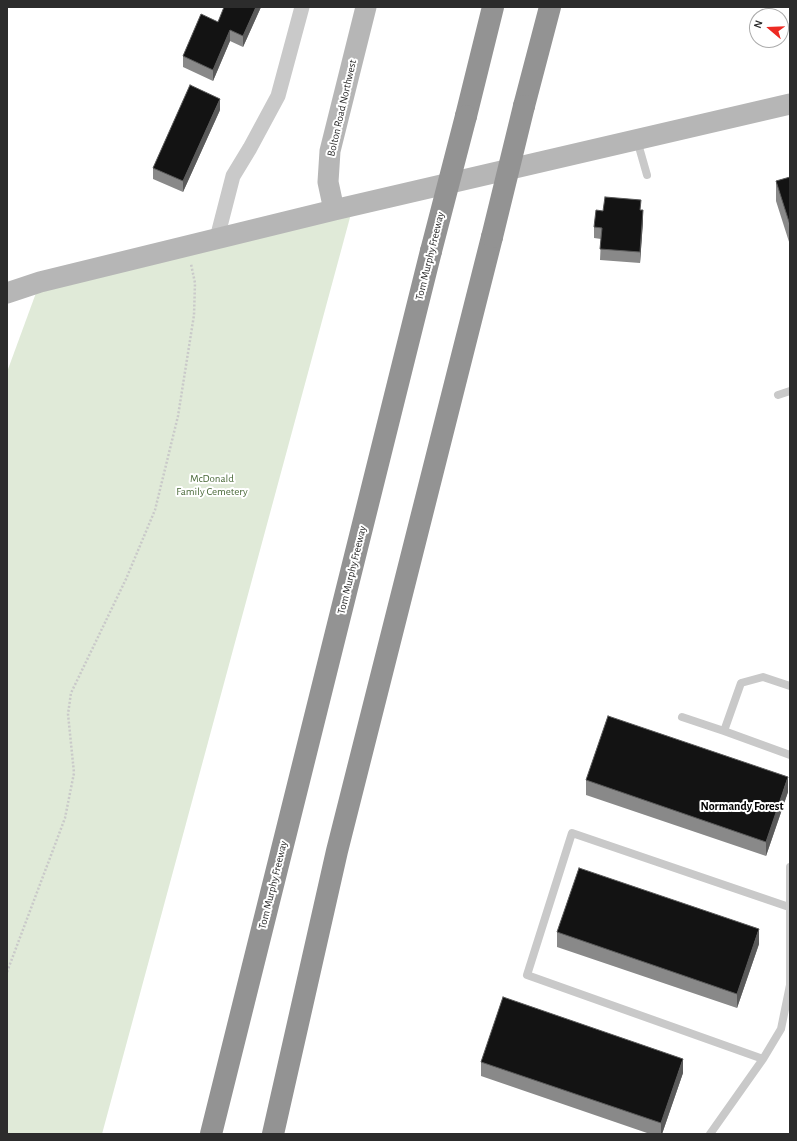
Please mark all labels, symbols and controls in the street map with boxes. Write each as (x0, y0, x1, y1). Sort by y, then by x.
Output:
north arrow (749, 8, 789, 48)
text: N (752, 19, 765, 30)
street label: Bolton Road Northwest (324, 58, 360, 158)
street label: Tom Murphy Freeway (413, 210, 447, 302)
park label: McDonald Family Cemetery (176, 472, 248, 498)
street label: Tom Murphy Freeway (335, 524, 369, 616)
district label: Normandy Forest (701, 799, 783, 813)
street label: Tom Murphy Freeway (256, 839, 290, 931)

